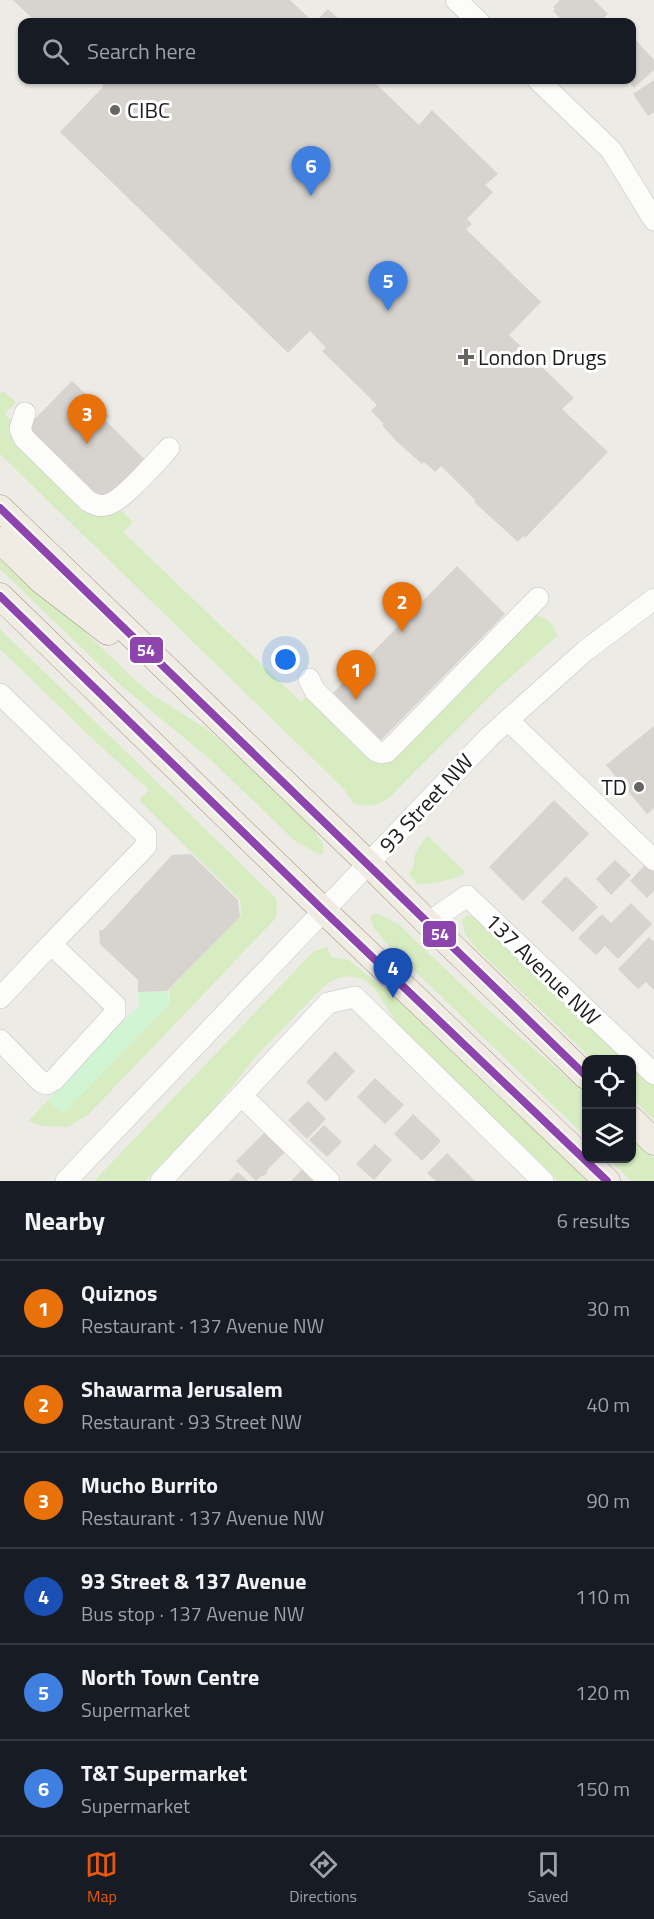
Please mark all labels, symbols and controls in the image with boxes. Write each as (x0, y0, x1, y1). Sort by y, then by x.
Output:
search box (18, 18, 636, 84)
text: Search here (87, 34, 196, 68)
icon: search (39, 35, 72, 68)
place label: CIBC (127, 93, 170, 127)
marker: CIBC (108, 103, 122, 117)
pin: 6 (292, 146, 330, 196)
pin: 5 (368, 262, 408, 311)
place label: London Drugs (478, 340, 607, 374)
marker: London Drugs (459, 350, 473, 364)
pin: 3 (68, 394, 106, 444)
pin: 2 (382, 582, 422, 632)
line badge: 54 (129, 636, 164, 664)
text: 54 (137, 638, 155, 662)
your location (271, 645, 300, 674)
pin: 1 (336, 650, 376, 700)
street label: 93 Street NW (371, 746, 481, 860)
place label: TD (601, 770, 627, 804)
marker: TD (632, 780, 646, 794)
street label: 137 Avenue NW (477, 905, 609, 1033)
line badge: 54 (422, 920, 457, 948)
text: 54 (431, 922, 449, 946)
pin: 4 (374, 948, 412, 998)
map controls (582, 1055, 636, 1163)
button: locate (582, 1055, 636, 1109)
button: layers (582, 1109, 636, 1163)
text: Nearby (24, 1201, 105, 1240)
text: 6 results (557, 1205, 630, 1236)
text: Quiznos (81, 1276, 157, 1310)
text: 1 (38, 1293, 49, 1324)
text: 30 m (586, 1293, 630, 1324)
text: Restaurant · 137 Avenue NW (81, 1310, 324, 1341)
text: Shawarma Jerusalem (81, 1372, 283, 1406)
text: 2 (38, 1389, 49, 1420)
text: 40 m (586, 1389, 630, 1420)
text: Restaurant · 93 Street NW (81, 1406, 302, 1437)
text: Mucho Burrito (81, 1468, 218, 1502)
text: 3 (38, 1485, 49, 1516)
text: 90 m (586, 1485, 630, 1516)
text: Restaurant · 137 Avenue NW (81, 1502, 324, 1533)
text: 93 Street & 137 Avenue (81, 1564, 306, 1598)
text: 4 (38, 1581, 49, 1612)
text: 110 m (575, 1581, 630, 1612)
text: Bus stop · 137 Avenue NW (81, 1598, 304, 1629)
text: North Town Centre (81, 1660, 259, 1694)
text: 5 (38, 1677, 49, 1708)
text: 120 m (575, 1677, 630, 1708)
text: Supermarket (81, 1694, 190, 1725)
text: T&T Supermarket (81, 1756, 247, 1790)
text: 6 (38, 1773, 49, 1804)
text: 150 m (575, 1773, 630, 1804)
text: Supermarket (81, 1790, 190, 1821)
tab: Map (85, 1848, 118, 1908)
tab: Directions (289, 1848, 357, 1908)
tab: Saved (528, 1848, 569, 1908)

